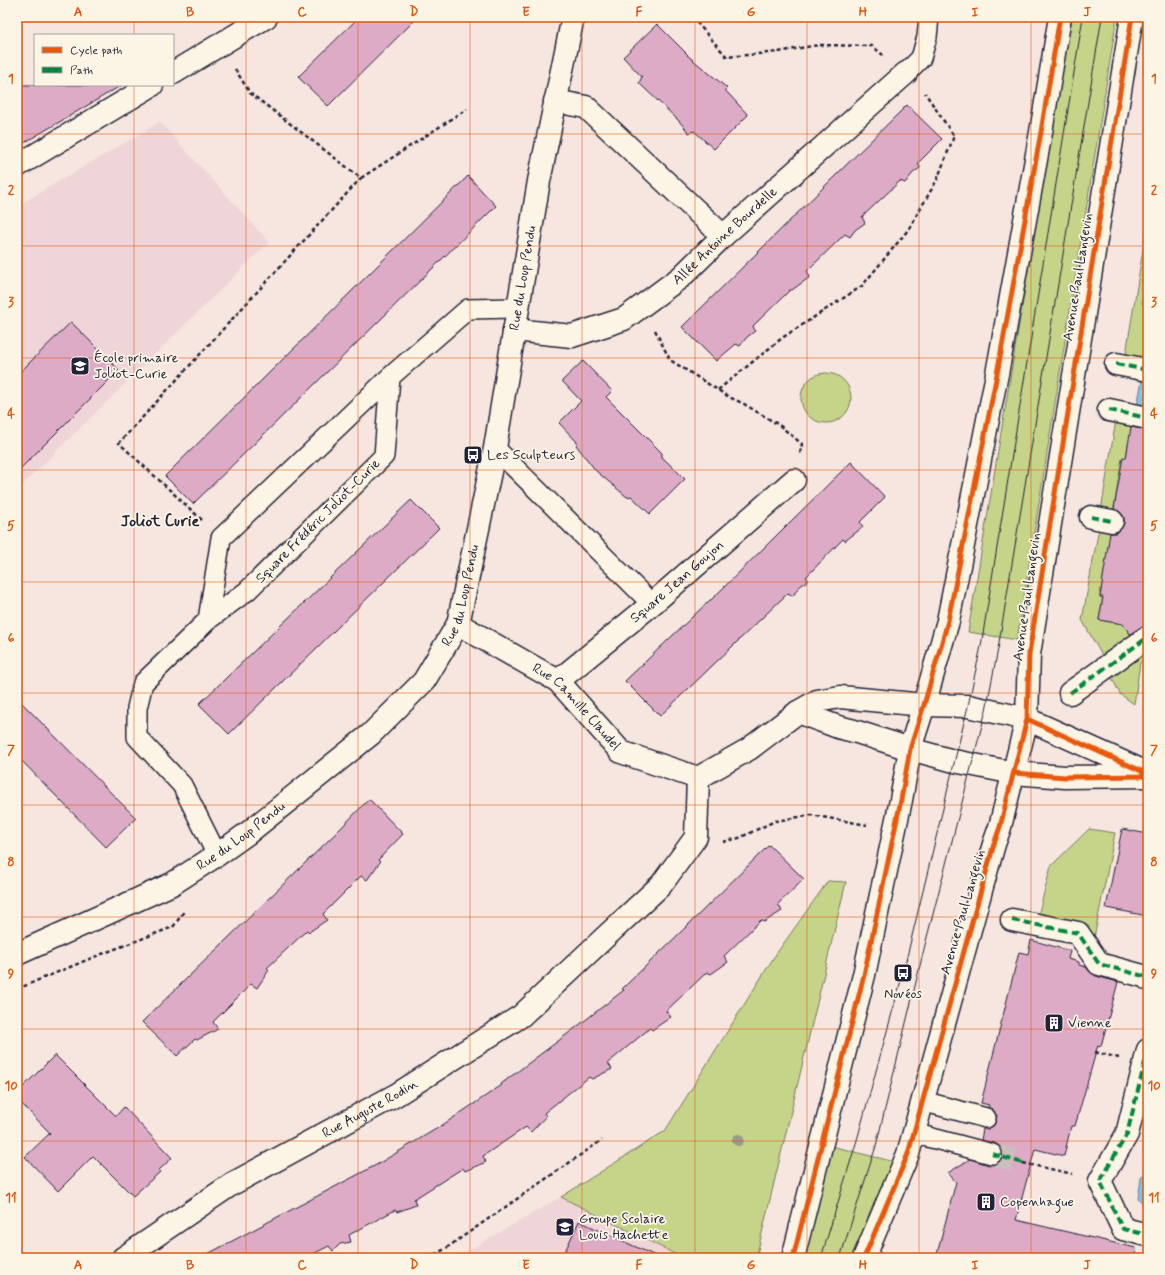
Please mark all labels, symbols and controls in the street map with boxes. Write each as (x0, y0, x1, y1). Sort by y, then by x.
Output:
text: A (74, 4, 82, 21)
text: B (186, 4, 195, 21)
text: C (297, 4, 307, 21)
text: D (410, 4, 419, 21)
text: E (522, 4, 530, 21)
text: F (636, 4, 643, 21)
text: G (747, 4, 756, 21)
text: H (859, 4, 868, 21)
text: I (972, 4, 979, 21)
text: J (1083, 4, 1091, 21)
legend (34, 34, 174, 86)
text: Cycle path (70, 43, 122, 59)
text: Path (70, 63, 93, 79)
text: 1 (8, 71, 14, 88)
text: 1 (1151, 71, 1157, 88)
text: 2 (8, 182, 15, 199)
text: 2 (1151, 182, 1158, 199)
street label: Allée Antoine Bourdelle (669, 183, 781, 289)
street label: Avenue Paul Langevin (1059, 212, 1099, 343)
street label: Rue du Loup Pendu (506, 224, 541, 332)
text: 3 (8, 294, 14, 311)
text: 3 (1151, 294, 1157, 311)
place label: École primaire Joliot-Curie (94, 349, 179, 383)
school or university icon: École primaire Joliot-Curie (69, 355, 91, 377)
text: 4 (7, 406, 15, 423)
text: 4 (1150, 406, 1158, 423)
bus stop icon: Les Sculpteurs (462, 444, 484, 466)
place label: Les Sculpteurs (487, 446, 576, 464)
street label: Square Frédéric Joliot-Curie (252, 455, 384, 587)
district label: Joliot Curie (121, 511, 199, 532)
text: 5 (7, 518, 15, 535)
text: 5 (1150, 518, 1158, 535)
street label: Avenue Paul Langevin (1009, 532, 1047, 663)
street label: Square Jean Goujon (627, 536, 728, 627)
street label: Rue du Loup Pendu (438, 543, 483, 650)
text: 6 (8, 630, 15, 647)
text: 6 (1151, 630, 1158, 647)
street label: Rue Camille Claudel (529, 659, 624, 754)
text: 7 (7, 742, 15, 759)
text: 7 (1150, 742, 1158, 759)
street label: Rue du Loup Pendu (193, 798, 289, 875)
street label: Avenue Paul Langevin (937, 847, 991, 977)
text: 8 (7, 854, 15, 871)
text: 8 (1150, 854, 1158, 871)
bus stop icon: Novéos (892, 962, 914, 984)
text: 9 (8, 966, 15, 983)
text: 9 (1151, 966, 1158, 983)
place label: Novéos (884, 985, 922, 1003)
building icon: Vienne (1043, 1012, 1065, 1034)
place label: Vienne (1068, 1014, 1112, 1032)
street label: Rue Auguste Rodin (319, 1075, 421, 1142)
text: 10 (4, 1078, 18, 1095)
text: 10 (1147, 1078, 1161, 1095)
text: 11 (5, 1190, 17, 1207)
text: 11 (1148, 1190, 1160, 1207)
building icon: Copenhague (975, 1191, 997, 1213)
place label: Copenhague (1000, 1193, 1074, 1213)
place label: Groupe Scolaire Louis Hachette (579, 1210, 668, 1244)
school or university icon: Groupe Scolaire Louis Hachette (554, 1216, 576, 1238)
text: A (74, 1257, 82, 1274)
text: B (186, 1257, 195, 1274)
text: C (297, 1257, 307, 1274)
text: D (410, 1257, 419, 1274)
text: E (522, 1257, 530, 1274)
text: F (636, 1257, 643, 1274)
text: G (747, 1257, 756, 1274)
text: H (859, 1257, 868, 1274)
text: I (972, 1257, 979, 1274)
text: J (1083, 1257, 1091, 1274)

